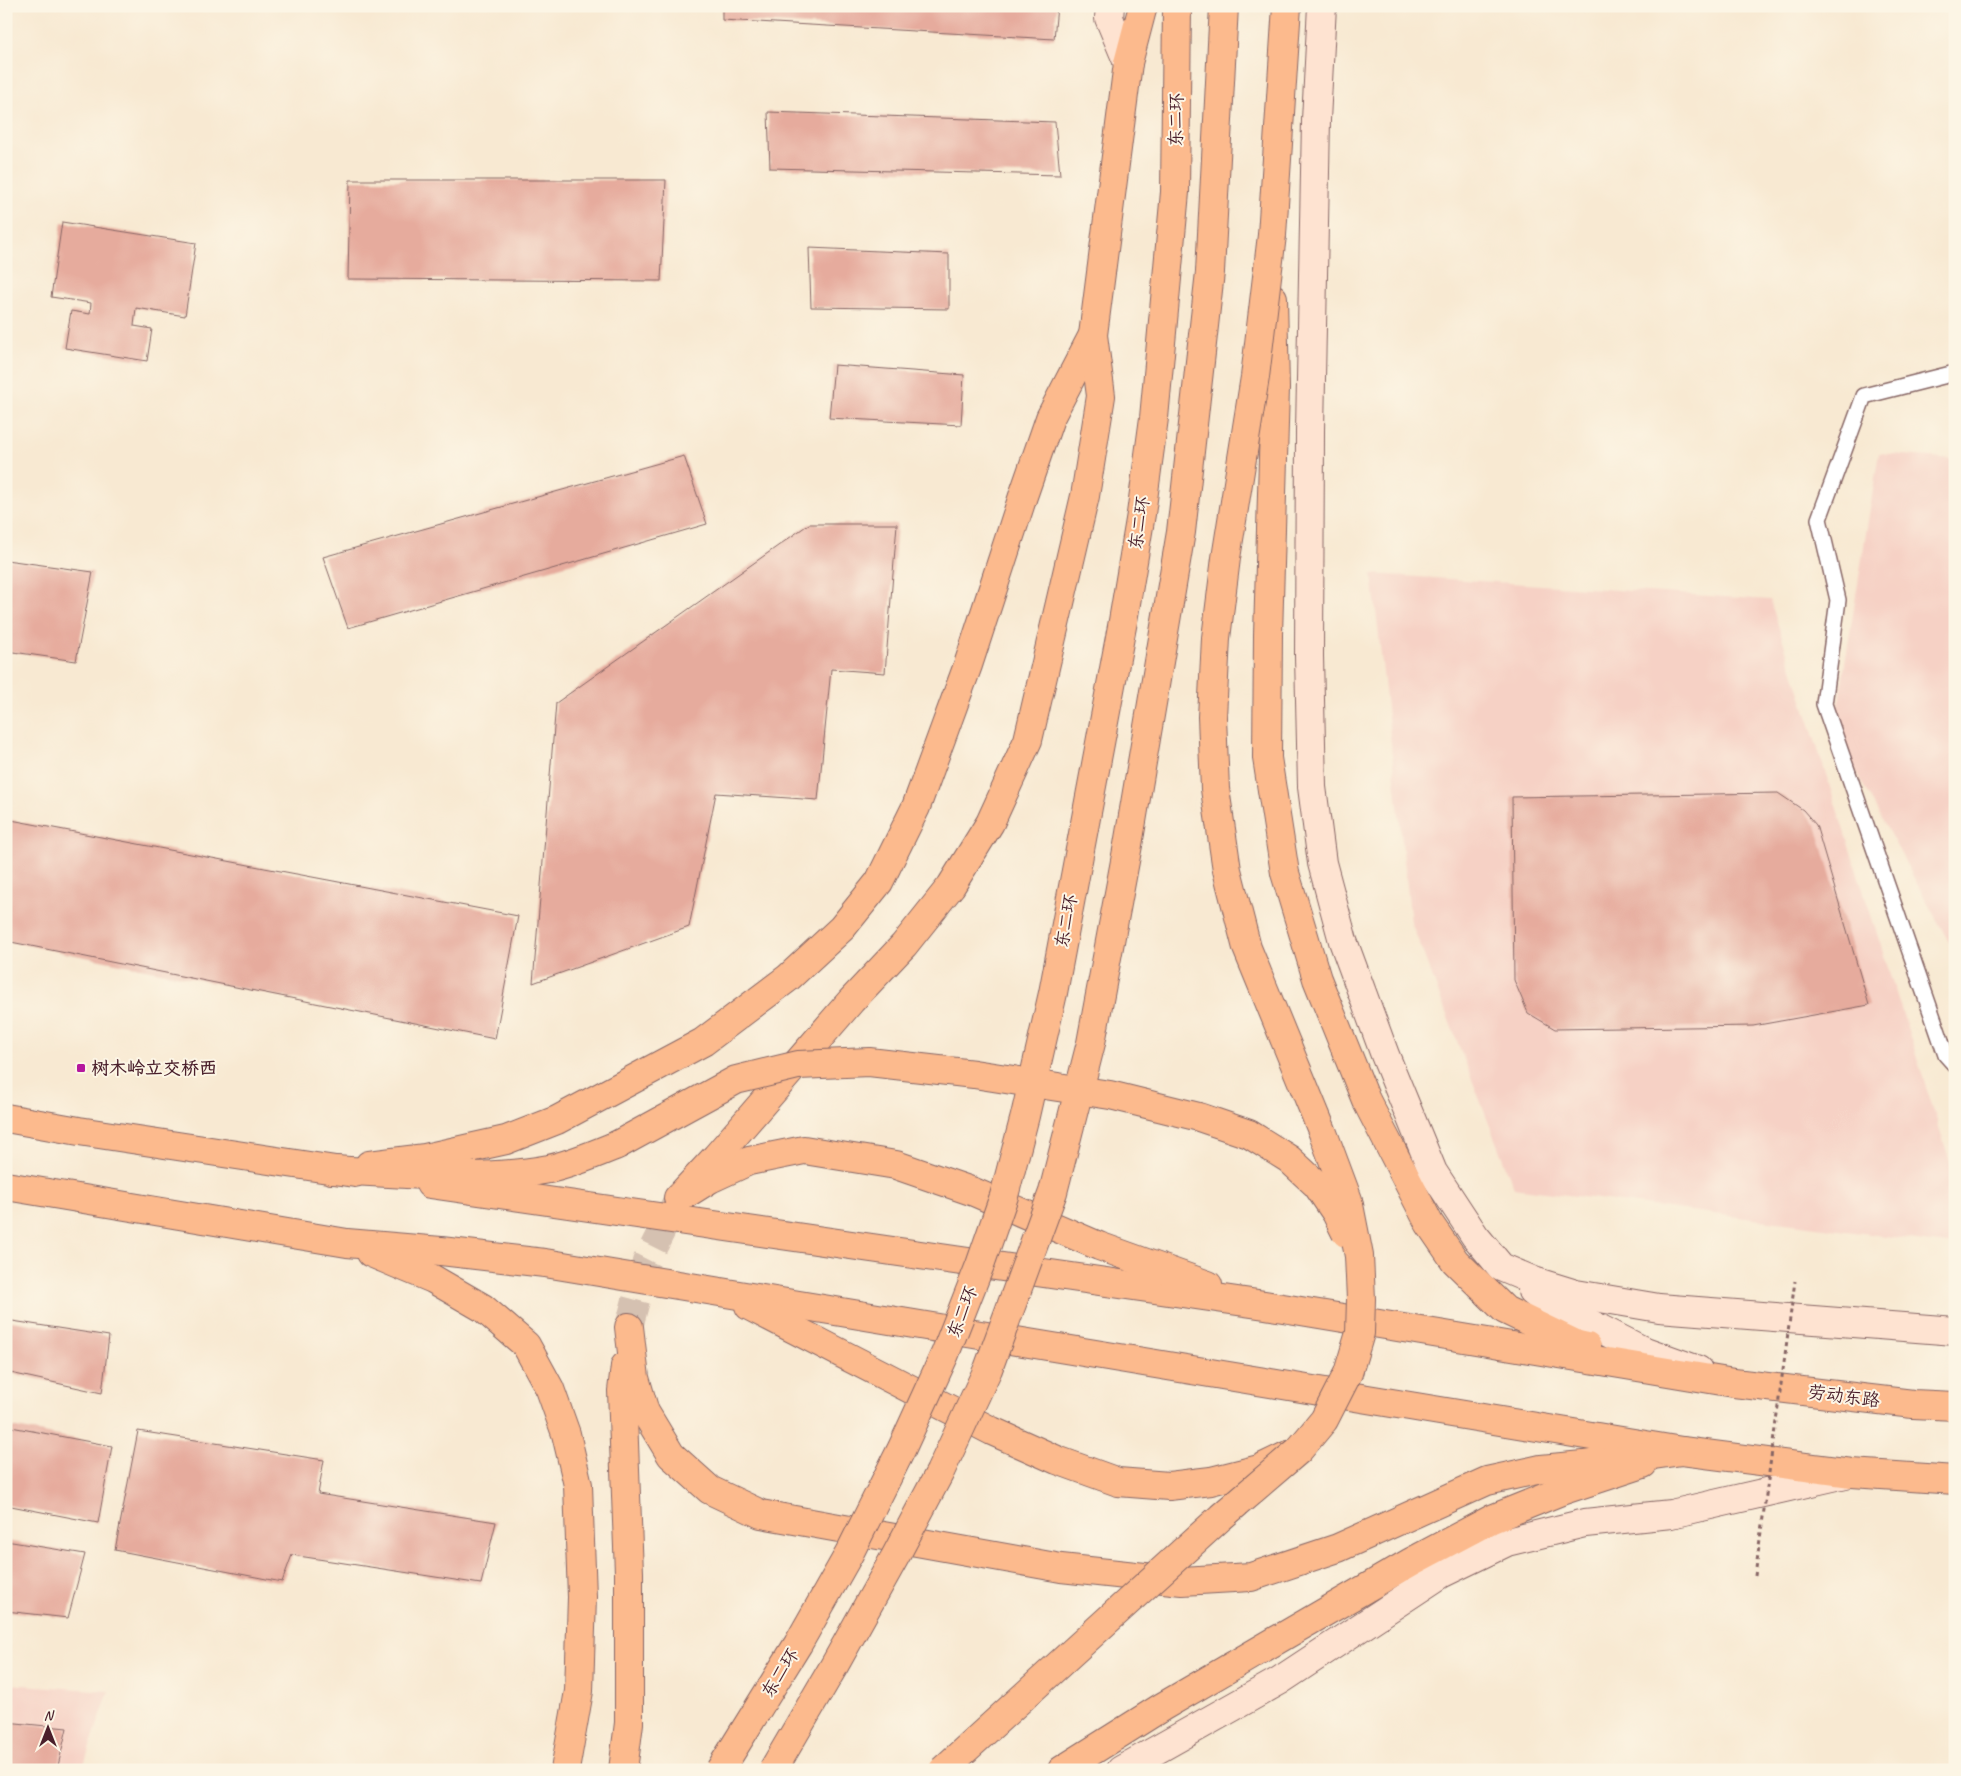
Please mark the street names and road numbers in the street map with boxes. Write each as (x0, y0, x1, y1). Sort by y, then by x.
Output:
street label: 东二环 (1165, 93, 1187, 147)
street label: 东二环 (1124, 495, 1154, 551)
street label: 东二环 (1050, 892, 1082, 950)
street label: 东二环 (942, 1283, 982, 1341)
street label: 劳动东路 (1807, 1381, 1881, 1411)
street label: 东二环 (756, 1644, 804, 1702)

